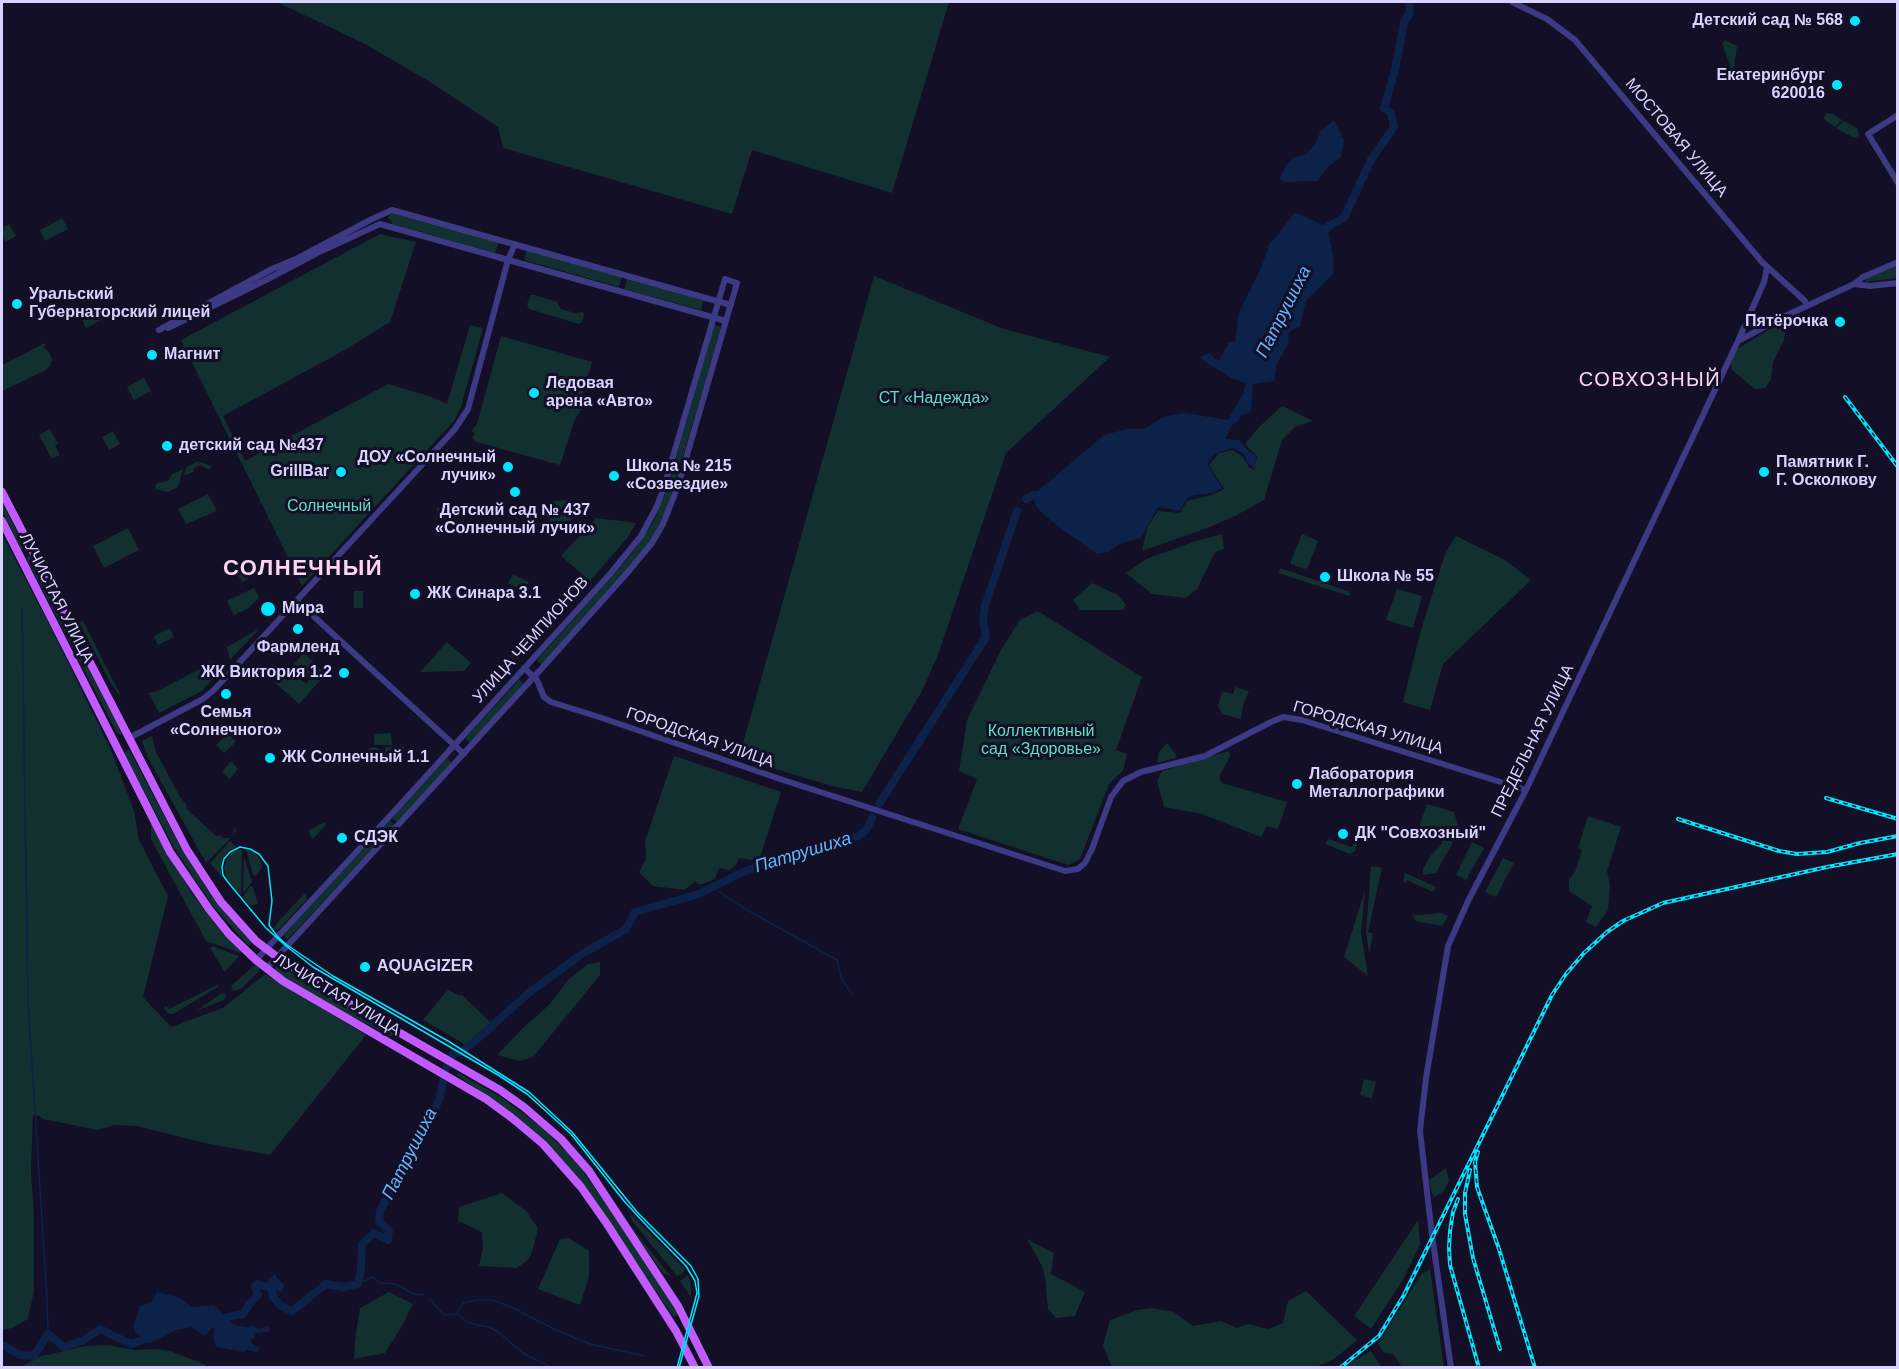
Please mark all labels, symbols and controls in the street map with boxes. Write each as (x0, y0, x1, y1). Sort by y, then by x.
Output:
place label: Детский сад № 568 (1693, 11, 1843, 31)
marker: Детский сад № 568 (1848, 14, 1862, 28)
place label: Екатеринбург 620016 (1717, 66, 1825, 104)
street label: МОСТОВАЯ УЛИЦА (1621, 75, 1731, 201)
marker: Екатеринбург 620016 (1830, 78, 1844, 92)
water label: Патрушиха (1252, 263, 1316, 361)
place label: Уральский Губернаторский лицей (29, 285, 210, 323)
marker: Уральский Губернаторский лицей (10, 297, 24, 311)
place label: Пятёрочка (1745, 312, 1828, 332)
marker: Пятёрочка (1833, 315, 1847, 329)
place label: Магнит (164, 345, 220, 365)
marker: Магнит (145, 348, 159, 362)
district label: СОВХОЗНЫЙ (1579, 368, 1721, 392)
place label: Ледовая арена «Авто» (546, 374, 653, 412)
marker: Ледовая арена «Авто» (527, 386, 541, 400)
park label: СТ «Надежда» (879, 389, 989, 409)
place label: детский сад №437 (179, 436, 324, 456)
marker: детский сад №437 (160, 439, 174, 453)
place label: ДОУ «Солнечный лучик» (358, 448, 496, 486)
place label: Памятник Г. Г. Осколкову (1776, 453, 1877, 491)
place label: Школа № 215 «Созвездие» (626, 457, 732, 495)
marker: ДОУ «Солнечный лучик» (501, 460, 515, 474)
place label: GrillBar (270, 462, 329, 482)
marker: GrillBar (334, 465, 348, 479)
marker: Памятник Г. Г. Осколкову (1757, 465, 1771, 479)
marker: Школа № 215 «Созвездие» (607, 469, 621, 483)
marker: Детский сад № 437 «Солнечный лучик» (508, 485, 522, 499)
park label: Солнечный (287, 497, 371, 517)
place label: Детский сад № 437 «Солнечный лучик» (435, 501, 595, 539)
street label: ЛУЧИСТАЯ УЛИЦА (15, 530, 97, 666)
district label: СОЛНЕЧНЫЙ (223, 556, 383, 582)
place label: Школа № 55 (1337, 567, 1434, 587)
marker: Школа № 55 (1318, 570, 1332, 584)
street label: УЛИЦА ЧЕМПИОНОВ (469, 573, 593, 707)
place label: ЖК Синара 3.1 (427, 584, 541, 604)
marker: ЖК Синара 3.1 (408, 587, 422, 601)
place label: Мира (282, 599, 324, 619)
marker: Мира (259, 600, 277, 618)
marker: Фармленд (291, 622, 305, 636)
place label: Фармленд (257, 638, 339, 658)
street label: ПРЕДЕЛЬНАЯ УЛИЦА (1488, 661, 1578, 821)
place label: ЖК Виктория 1.2 (201, 663, 332, 683)
marker: ЖК Виктория 1.2 (337, 666, 351, 680)
marker: Семья «Солнечного» (219, 687, 233, 701)
street label: ГОРОДСКАЯ УЛИЦА (1291, 697, 1445, 759)
place label: Семья «Солнечного» (170, 703, 282, 741)
street label: ГОРОДСКАЯ УЛИЦА (624, 704, 776, 772)
park label: Коллективный сад «Здоровье» (981, 722, 1101, 760)
place label: ЖК Солнечный 1.1 (282, 748, 429, 768)
marker: ЖК Солнечный 1.1 (263, 751, 277, 765)
place label: Лаборатория Металлографики (1309, 765, 1445, 803)
marker: Лаборатория Металлографики (1290, 777, 1304, 791)
place label: ДК "Совхозный" (1355, 824, 1486, 844)
marker: ДК "Совхозный" (1336, 827, 1350, 841)
place label: СДЭК (354, 828, 398, 848)
water label: Патрушиха (752, 828, 854, 878)
marker: СДЭК (335, 831, 349, 845)
street label: ЛУЧИСТАЯ УЛИЦА (270, 950, 404, 1040)
place label: AQUAGIZER (377, 957, 473, 977)
marker: AQUAGIZER (358, 960, 372, 974)
water label: Патрушиха (378, 1105, 442, 1203)

